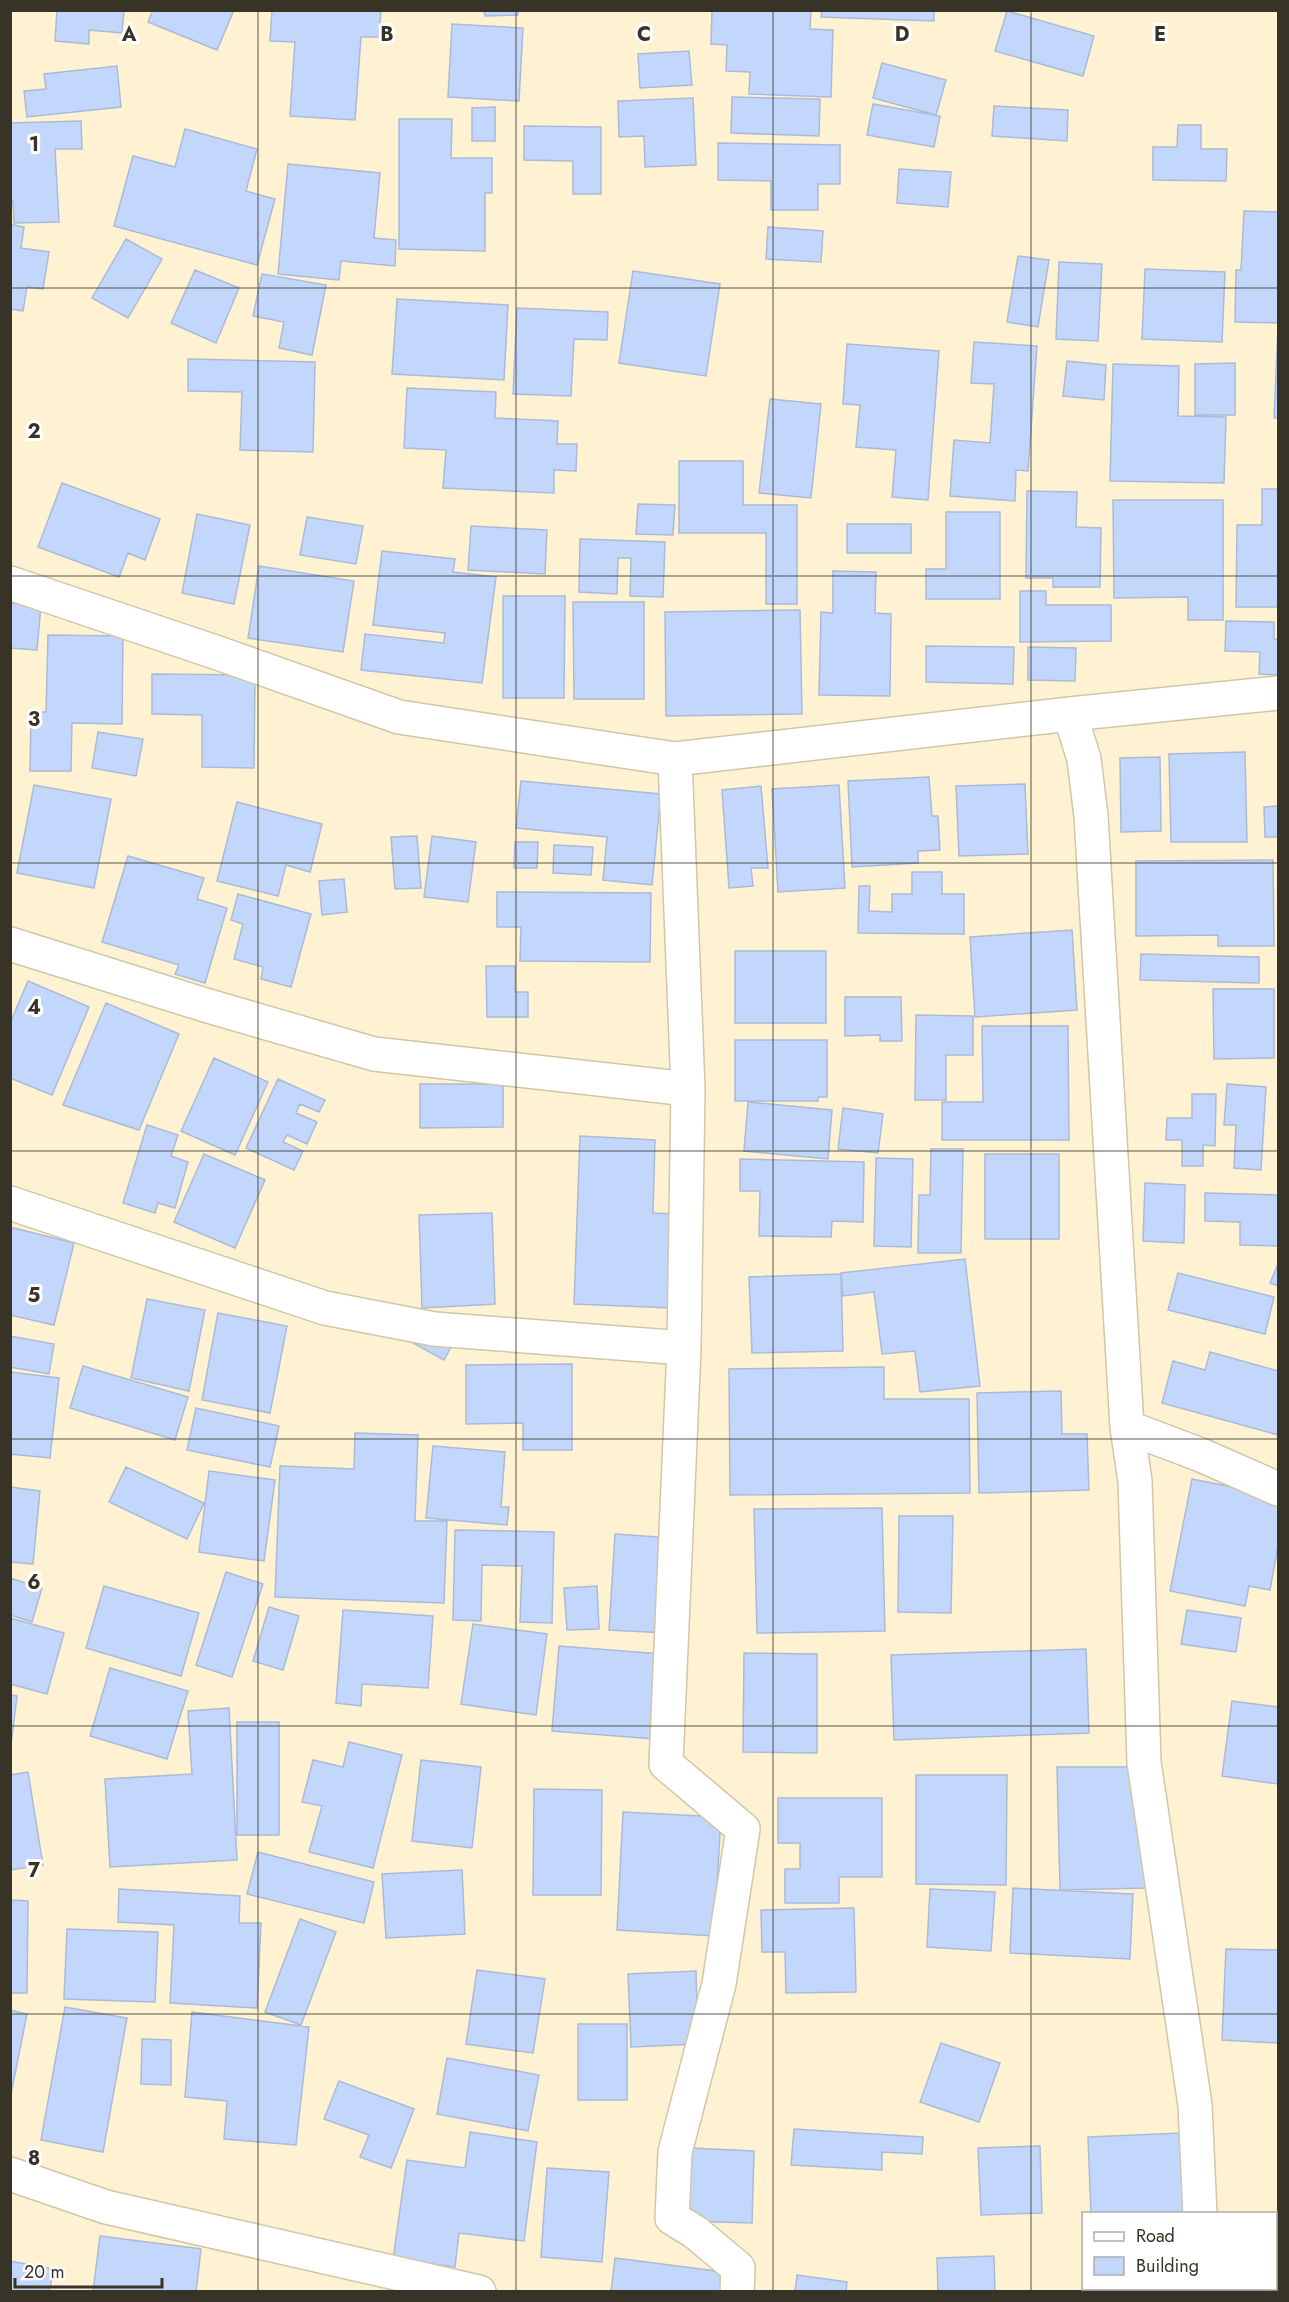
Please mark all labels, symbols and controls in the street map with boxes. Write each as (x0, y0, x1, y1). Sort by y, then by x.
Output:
text: A (121, 20, 137, 49)
text: B (380, 20, 394, 49)
text: C (637, 20, 651, 49)
text: D (895, 20, 909, 49)
text: E (1154, 20, 1166, 49)
text: 1 (29, 130, 39, 159)
text: 2 (27, 417, 41, 446)
text: 3 (28, 705, 40, 734)
text: 4 (27, 993, 41, 1022)
text: 5 (28, 1281, 41, 1310)
text: 6 (27, 1568, 41, 1597)
text: 7 (28, 1856, 41, 1885)
text: 8 (28, 2144, 40, 2173)
legend (1082, 2212, 1277, 2290)
text: Road (1136, 2223, 1175, 2249)
scale bar (15, 2251, 162, 2289)
text: Building (1136, 2253, 1199, 2279)
text: 20 m (24, 2259, 64, 2285)

